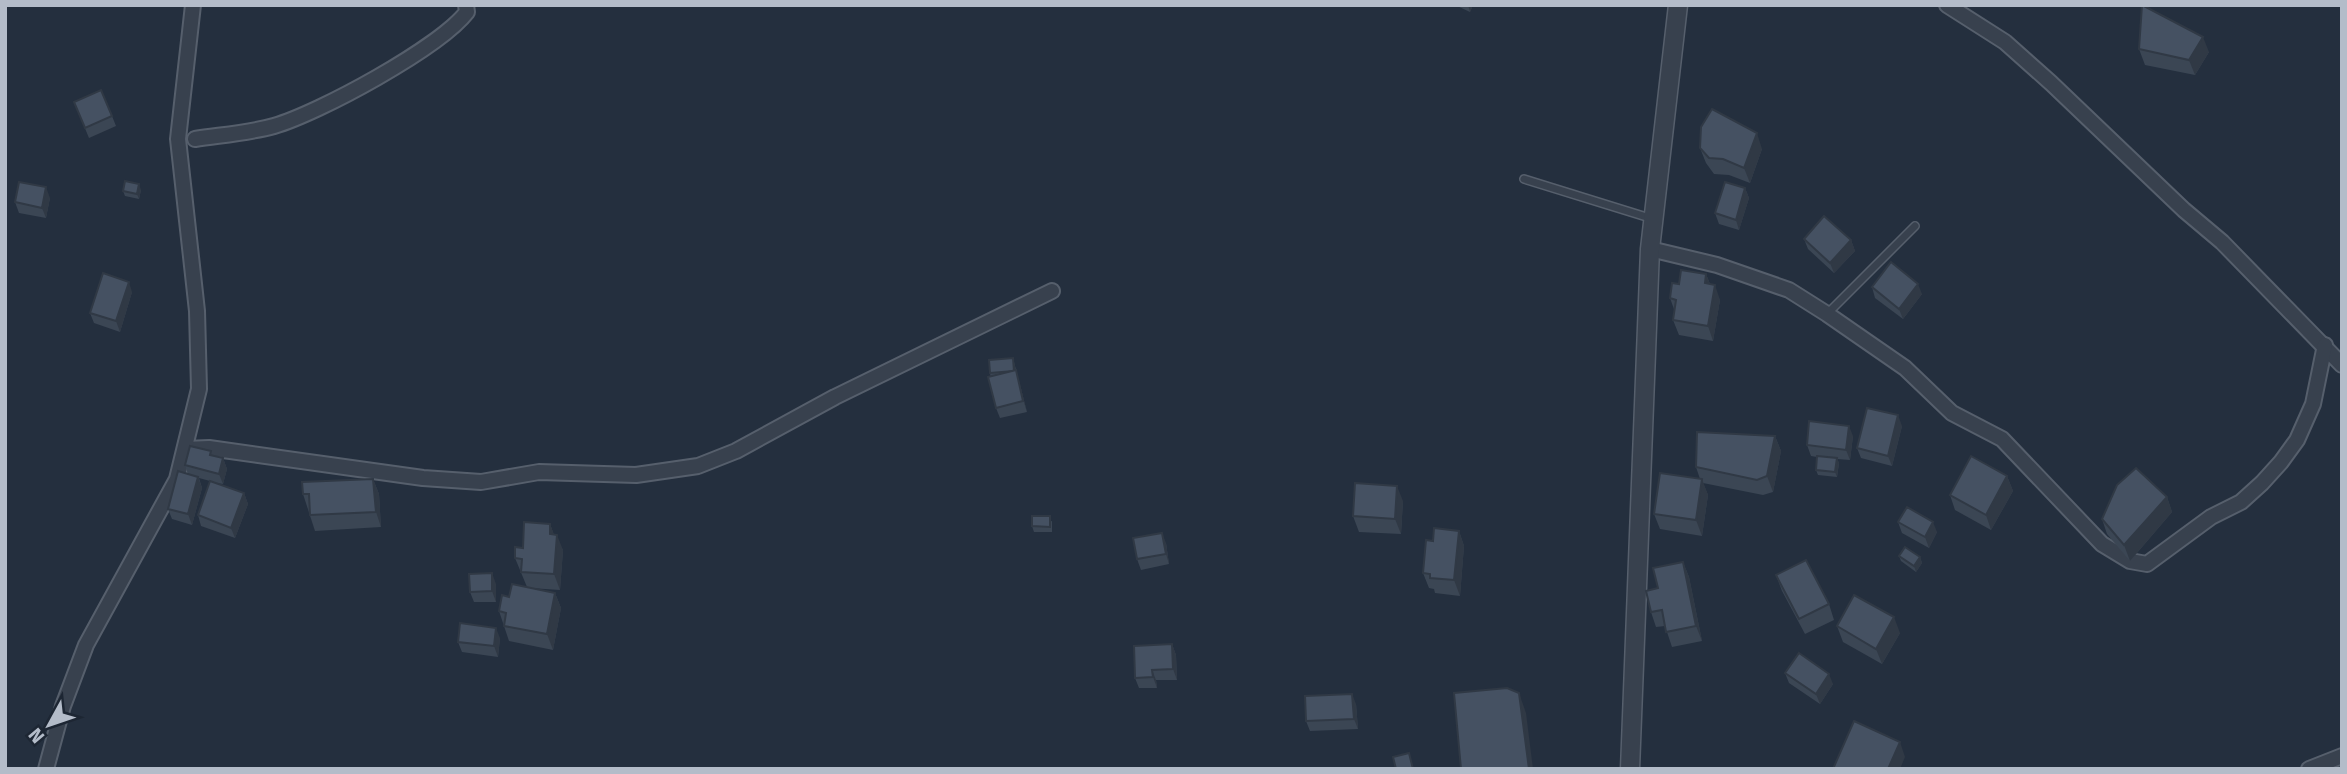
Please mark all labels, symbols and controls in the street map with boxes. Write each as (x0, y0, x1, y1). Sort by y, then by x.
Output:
north arrow (14, 690, 84, 760)
text: N (23, 723, 49, 748)

